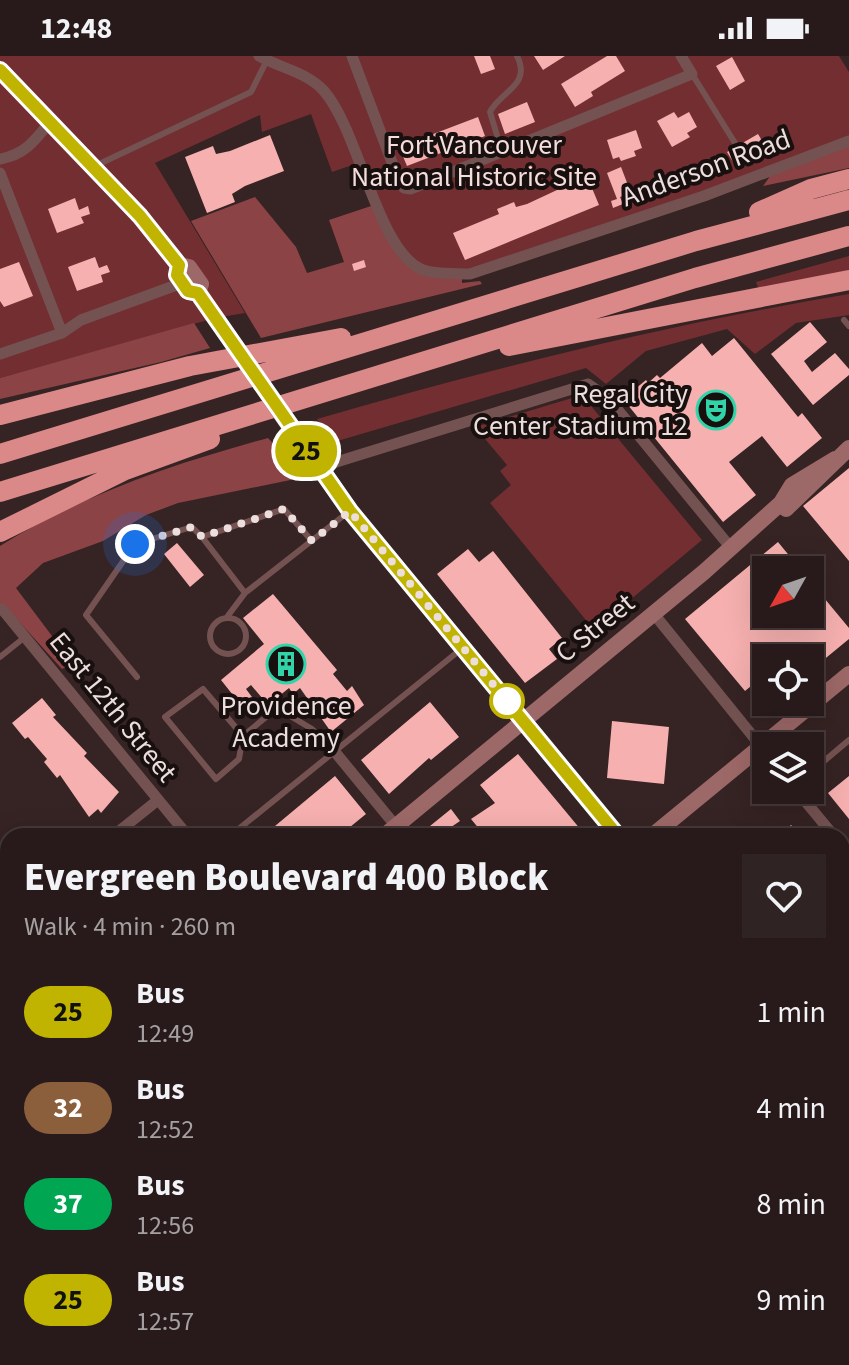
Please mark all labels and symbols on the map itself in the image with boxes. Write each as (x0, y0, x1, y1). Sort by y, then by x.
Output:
street label: Anderson Road (616, 119, 796, 217)
park label: Fort Vancouver National Historic Site (351, 125, 597, 197)
place label: Regal City Center Stadium 12 (473, 374, 688, 446)
theatre icon: Regal City Center Stadium 12 (695, 389, 737, 431)
line badge: 25 (270, 425, 342, 477)
your location (115, 524, 155, 564)
north arrow (752, 556, 824, 628)
street label: C Street (547, 583, 644, 672)
street label: East 12th Street (40, 623, 187, 791)
building icon: Providence Academy (265, 643, 307, 685)
unlabelled marker (490, 684, 524, 718)
place label: Providence Academy (220, 686, 352, 758)

